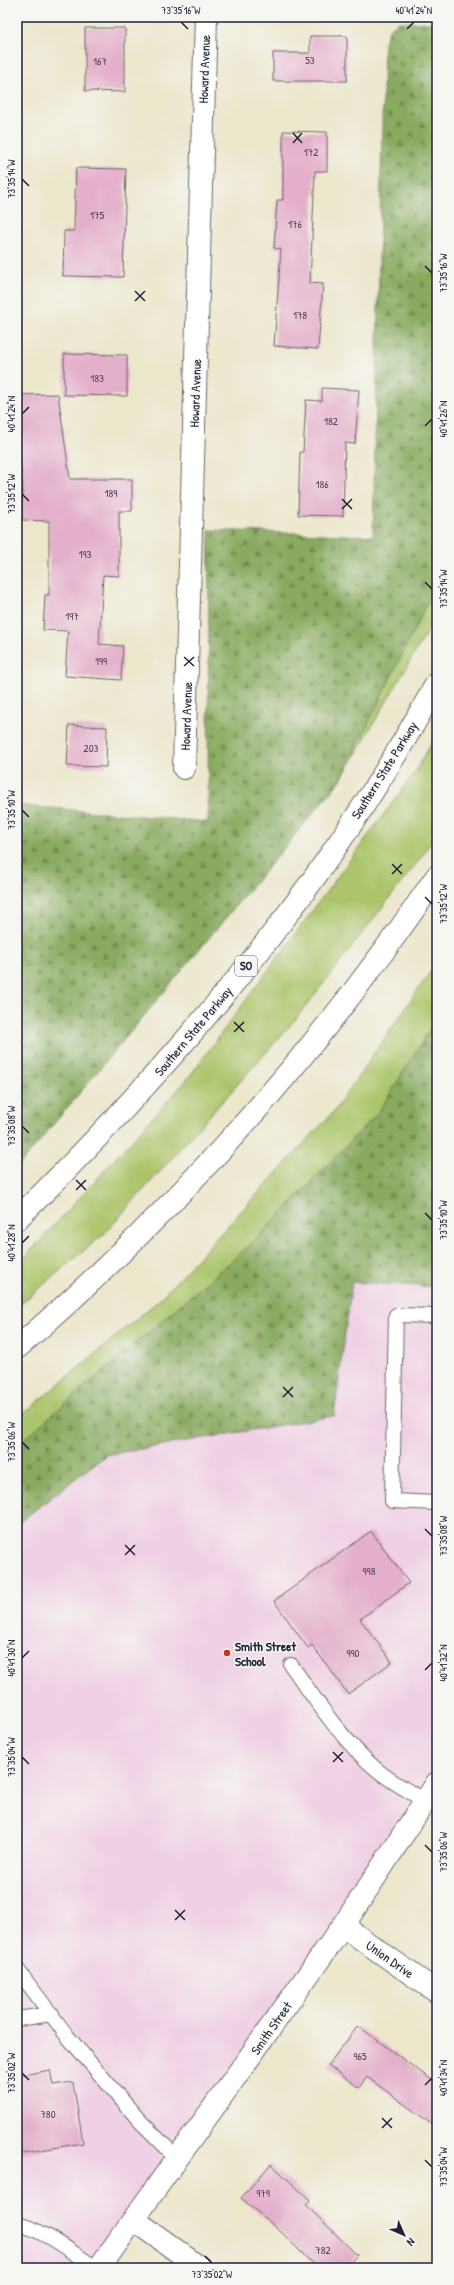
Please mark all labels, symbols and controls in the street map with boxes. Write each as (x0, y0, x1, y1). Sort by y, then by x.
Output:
text: 73°35'16"W (162, 4, 201, 17)
text: 40°41'24"N (396, 4, 432, 17)
street label: Howard Avenue (194, 34, 214, 104)
house number: 53 (305, 53, 315, 67)
house number: 167 (93, 54, 107, 68)
house number: 172 (304, 145, 318, 159)
text: 73°35'14"W (5, 159, 18, 198)
house number: 175 (90, 208, 104, 222)
house number: 176 (288, 217, 303, 231)
text: 73°35'16"W (437, 253, 450, 292)
house number: 178 (293, 308, 307, 322)
street label: Howard Avenue (185, 358, 205, 428)
house number: 183 (90, 371, 104, 385)
text: 40°41'24"N (5, 396, 18, 432)
text: 40°41'26"N (437, 401, 450, 437)
house number: 182 (324, 414, 338, 428)
text: 73°35'12"W (5, 473, 18, 514)
house number: 186 (315, 477, 329, 491)
house number: 189 (105, 486, 117, 500)
house number: 193 (79, 547, 92, 561)
text: 73°35'14"W (437, 569, 450, 608)
house number: 197 (65, 609, 79, 623)
house number: 199 (95, 654, 107, 668)
street label: Howard Avenue (176, 681, 196, 751)
street label: Southern State Parkway (347, 717, 422, 822)
house number: 203 (83, 741, 99, 755)
text: 73°35'10"W (5, 789, 18, 830)
text: 73°35'12"W (437, 883, 450, 924)
road number: SO (235, 956, 257, 976)
street label: Southern State Parkway (150, 982, 236, 1080)
text: 73°35'08"W (5, 1105, 18, 1146)
text: 73°35'10"W (437, 1199, 450, 1240)
text: 40°41'28"N (5, 1225, 18, 1261)
text: 73°35'06"W (5, 1421, 18, 1462)
text: 73°35'08"W (437, 1515, 450, 1556)
house number: 998 (363, 1564, 376, 1578)
place label: Smith Street School (235, 1637, 296, 1670)
text: 40°41'30"N (5, 1640, 18, 1676)
text: 40°41'32"N (437, 1644, 450, 1682)
house number: 990 (346, 1646, 360, 1660)
marker: Smith Street School (222, 1648, 232, 1658)
text: 73°35'04"W (5, 1736, 18, 1777)
text: 73°35'06"W (437, 1831, 450, 1872)
street label: Union Drive (363, 1936, 417, 1982)
street label: Smith Street (246, 1997, 296, 2058)
house number: 965 (353, 2049, 367, 2063)
text: 73°35'02"W (5, 2052, 18, 2093)
text: 40°41'34"N (437, 2060, 450, 2096)
house number: 780 (40, 2107, 56, 2121)
text: 73°35'04"W (437, 2146, 450, 2187)
house number: 979 (256, 2186, 270, 2200)
north arrow (384, 2215, 424, 2255)
text: N (404, 2235, 418, 2249)
house number: 782 (315, 2243, 331, 2257)
text: 73°35'02"W (192, 2268, 233, 2281)

